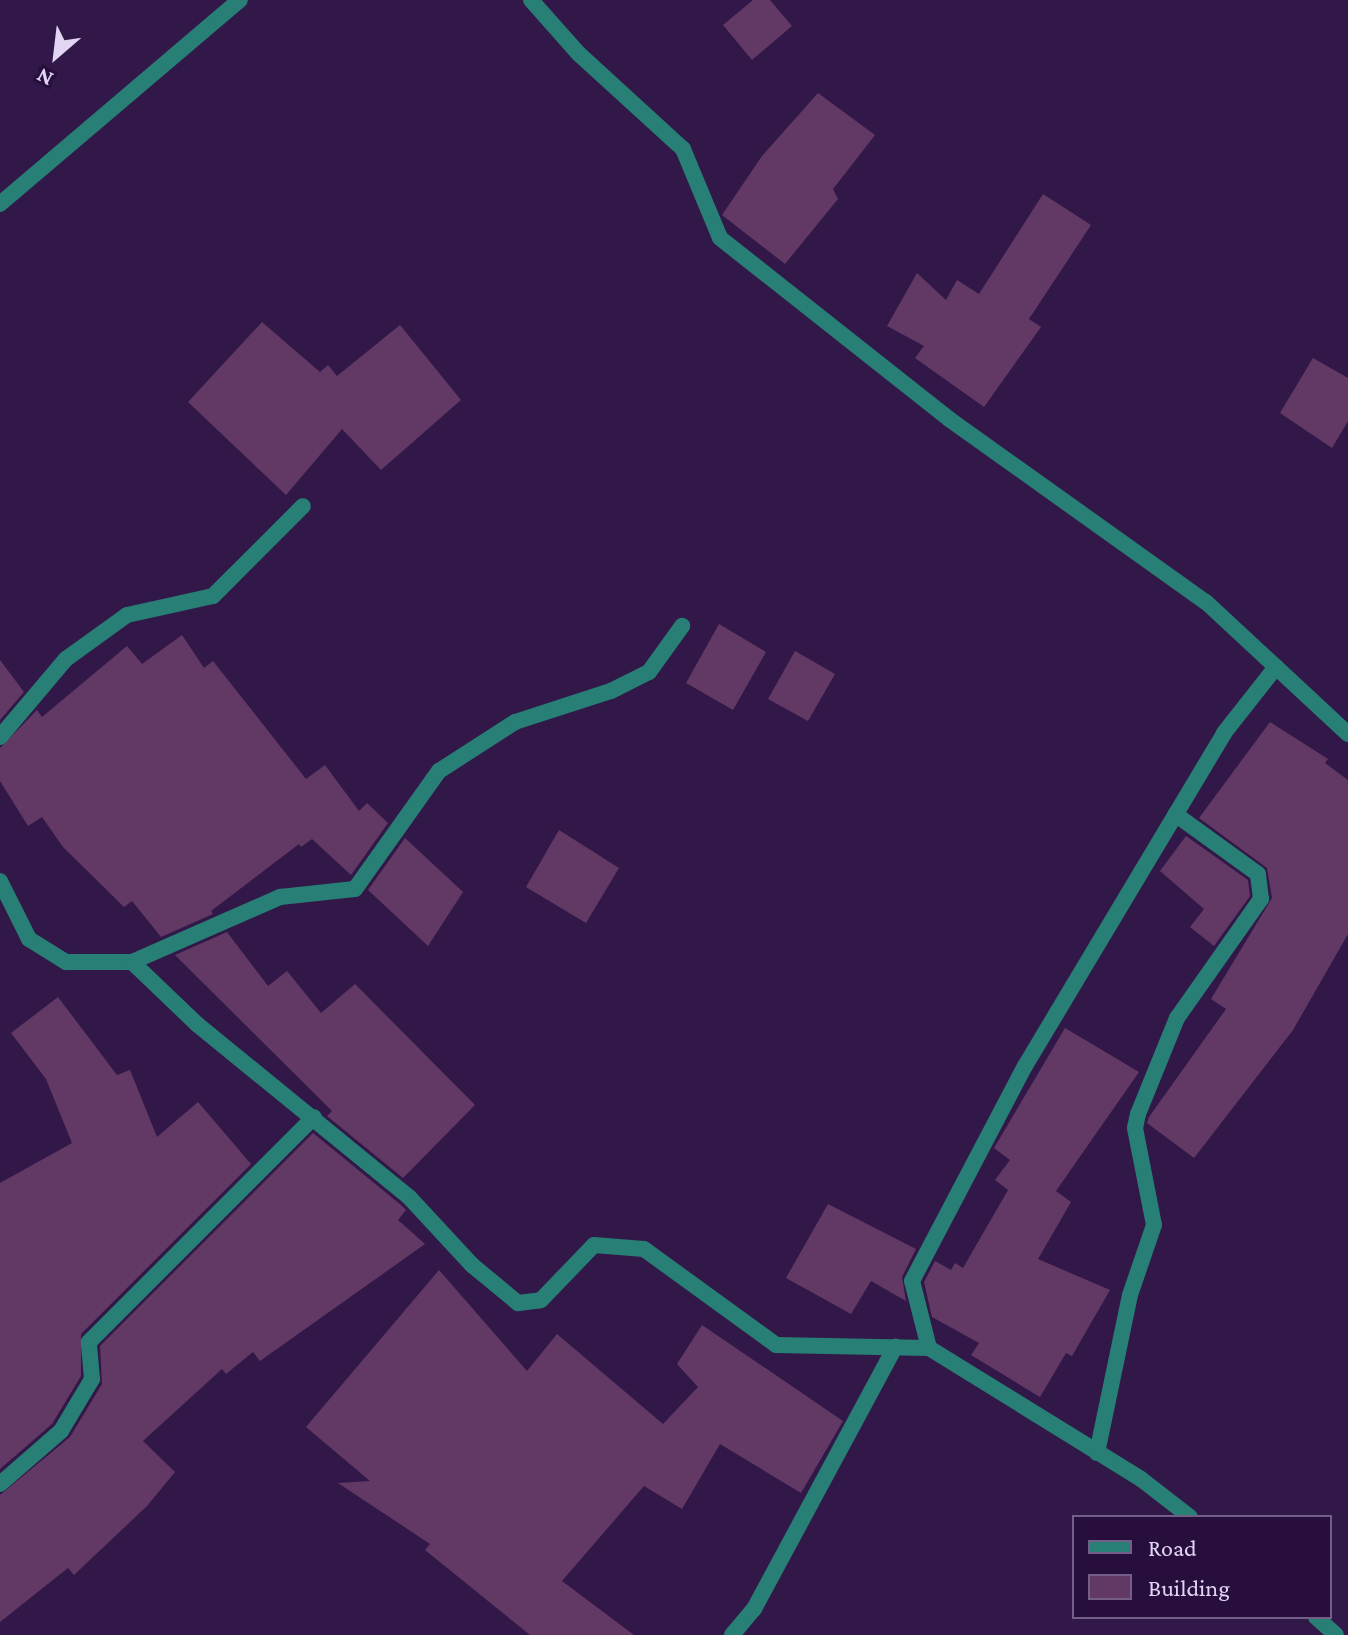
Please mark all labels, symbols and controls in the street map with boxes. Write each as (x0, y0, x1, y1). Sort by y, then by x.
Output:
north arrow (16, 16, 96, 96)
text: N (32, 63, 57, 92)
legend (1072, 1515, 1332, 1619)
text: Road (1148, 1534, 1197, 1561)
text: Building (1148, 1574, 1230, 1601)

